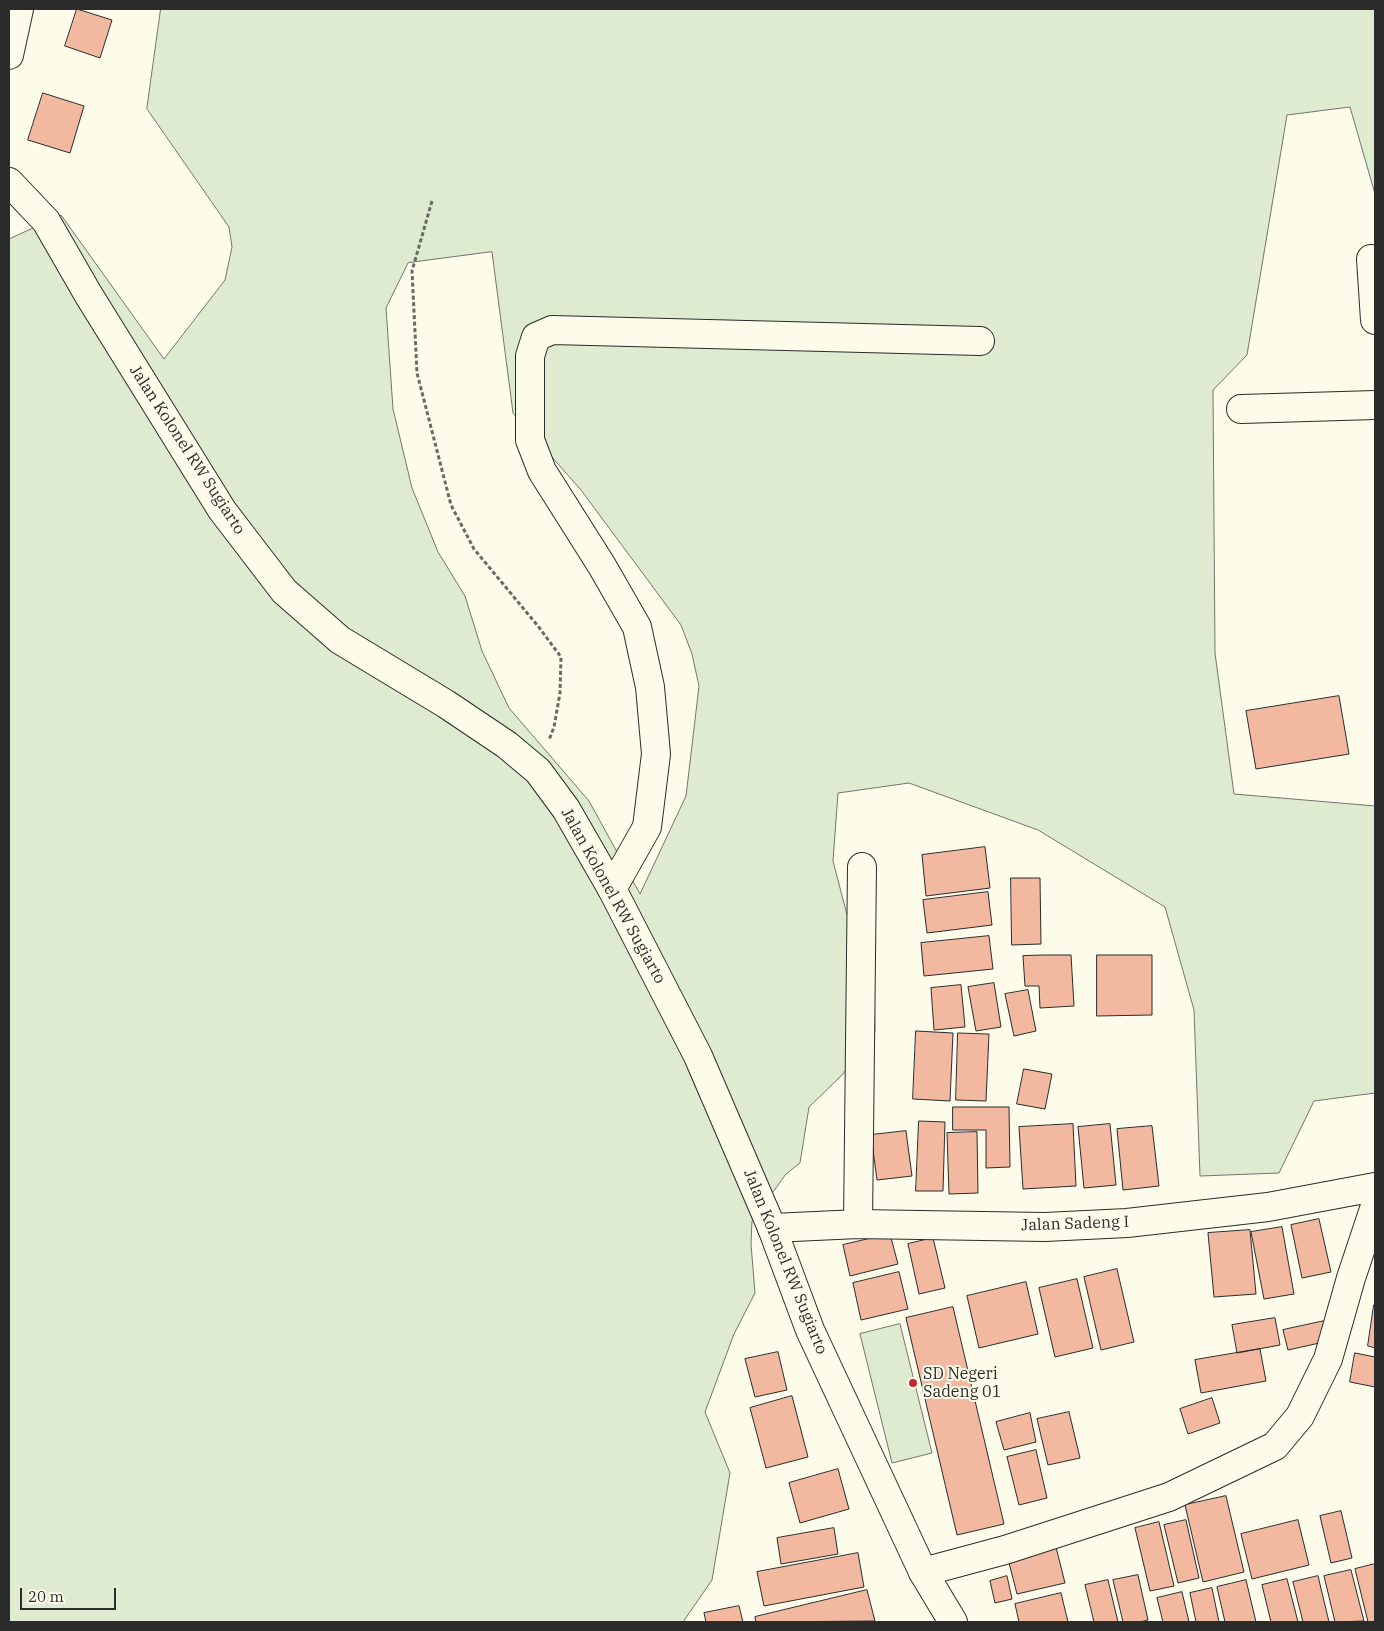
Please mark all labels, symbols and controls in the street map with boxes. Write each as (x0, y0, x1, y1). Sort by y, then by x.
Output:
street label: Jalan Kolonel RW Sugiarto (125, 362, 249, 538)
street label: Jalan Kolonel RW Sugiarto (557, 805, 669, 987)
street label: Jalan Kolonel RW Sugiarto (739, 1167, 831, 1357)
street label: Jalan Sadeng I (1021, 1213, 1129, 1235)
place label: SD Negeri Sadeng 01 (923, 1364, 1001, 1402)
marker: SD Negeri Sadeng 01 (907, 1377, 919, 1389)
scale bar (22, 1578, 119, 1610)
text: 20 m (28, 1587, 64, 1606)

